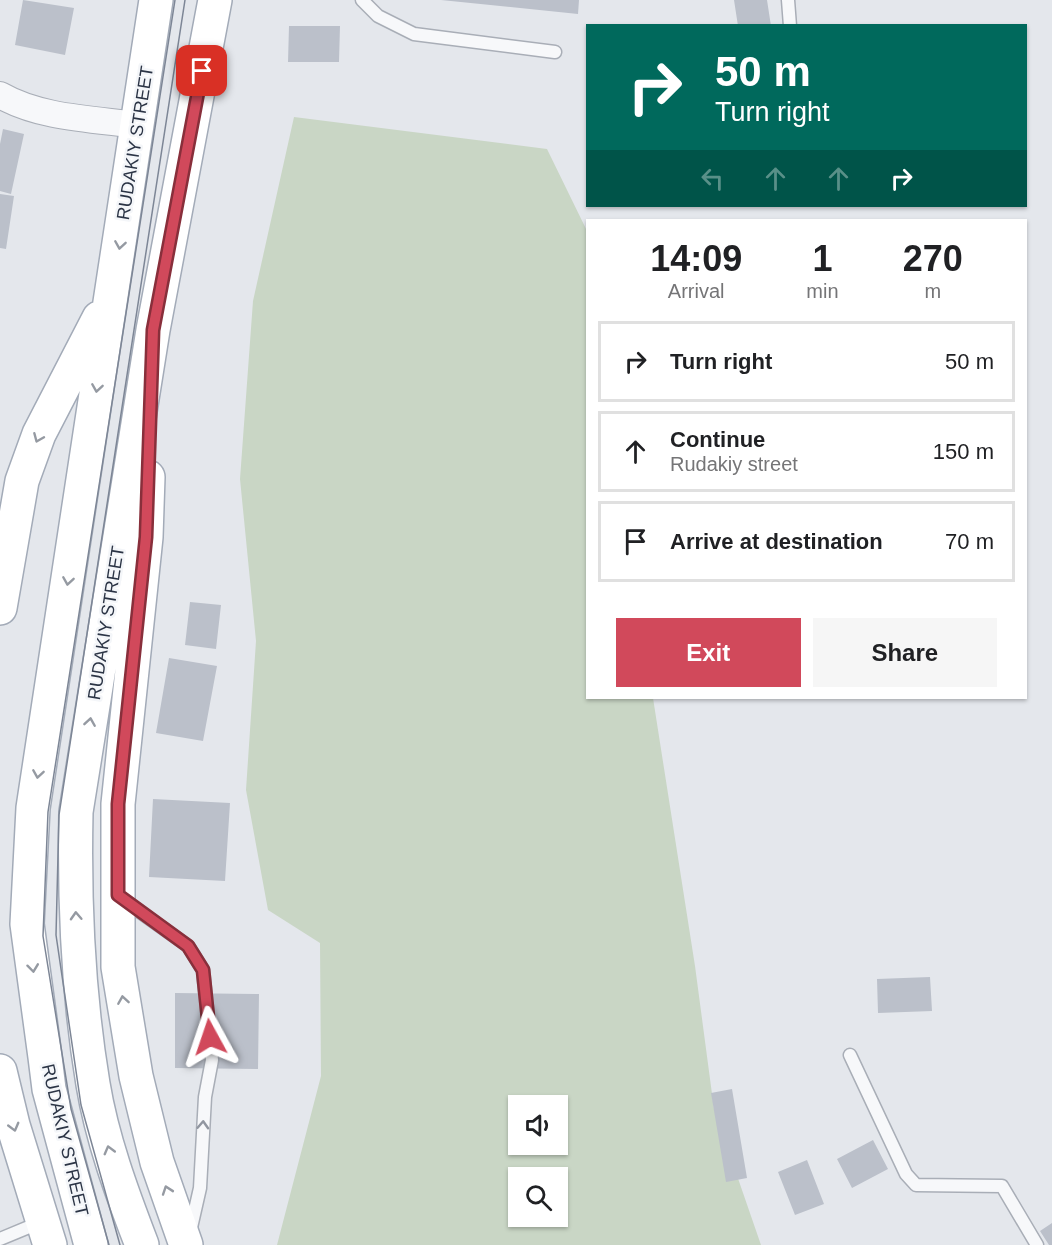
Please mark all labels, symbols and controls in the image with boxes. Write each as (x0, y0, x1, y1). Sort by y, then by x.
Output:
pin (176, 45, 227, 96)
icon: right (616, 48, 694, 126)
text: 50 m (715, 48, 811, 95)
icon: arrive (185, 54, 218, 87)
street label: RUDAKIY STREET (113, 65, 157, 221)
text: Turn right (715, 97, 830, 127)
icon: left (696, 162, 729, 195)
icon: ahead (759, 162, 792, 195)
icon: ahead (822, 162, 855, 195)
icon: right (885, 162, 918, 195)
text: 14:09 (650, 238, 742, 279)
text: 1 (812, 238, 832, 279)
text: 270 (903, 238, 963, 279)
one-way arrow (114, 240, 126, 249)
text: Arrival (668, 280, 725, 302)
text: min (806, 280, 839, 302)
text: m (924, 280, 941, 302)
icon: right (619, 345, 652, 378)
text: Turn right (670, 349, 772, 374)
text: 50 m (945, 349, 994, 374)
one-way arrow (92, 384, 104, 393)
text: Continue (670, 427, 765, 452)
one-way arrow (34, 432, 46, 443)
icon: ahead (619, 435, 652, 468)
text: 150 m (933, 439, 994, 464)
text: Rudakiy street (670, 453, 798, 475)
icon: arrive (619, 525, 652, 558)
text: Arrive at destination (670, 529, 883, 554)
text: 70 m (945, 529, 994, 554)
street label: RUDAKIY STREET (84, 545, 128, 701)
one-way arrow (62, 576, 74, 586)
button: Exit (616, 618, 801, 687)
button: Share (813, 618, 997, 687)
one-way arrow (84, 717, 96, 727)
one-way arrow (33, 769, 45, 778)
one-way arrow (70, 911, 83, 920)
one-way arrow (26, 963, 38, 972)
one-way arrow (117, 995, 130, 1005)
position arrow (178, 1005, 242, 1069)
street label: RUDAKIY STREET (38, 1062, 92, 1218)
map controls (508, 1095, 568, 1227)
button: sound (508, 1095, 568, 1155)
one-way arrow (197, 1120, 210, 1129)
one-way arrow (7, 1122, 19, 1132)
one-way arrow (104, 1145, 116, 1156)
button: search (508, 1167, 568, 1227)
one-way arrow (161, 1185, 174, 1196)

